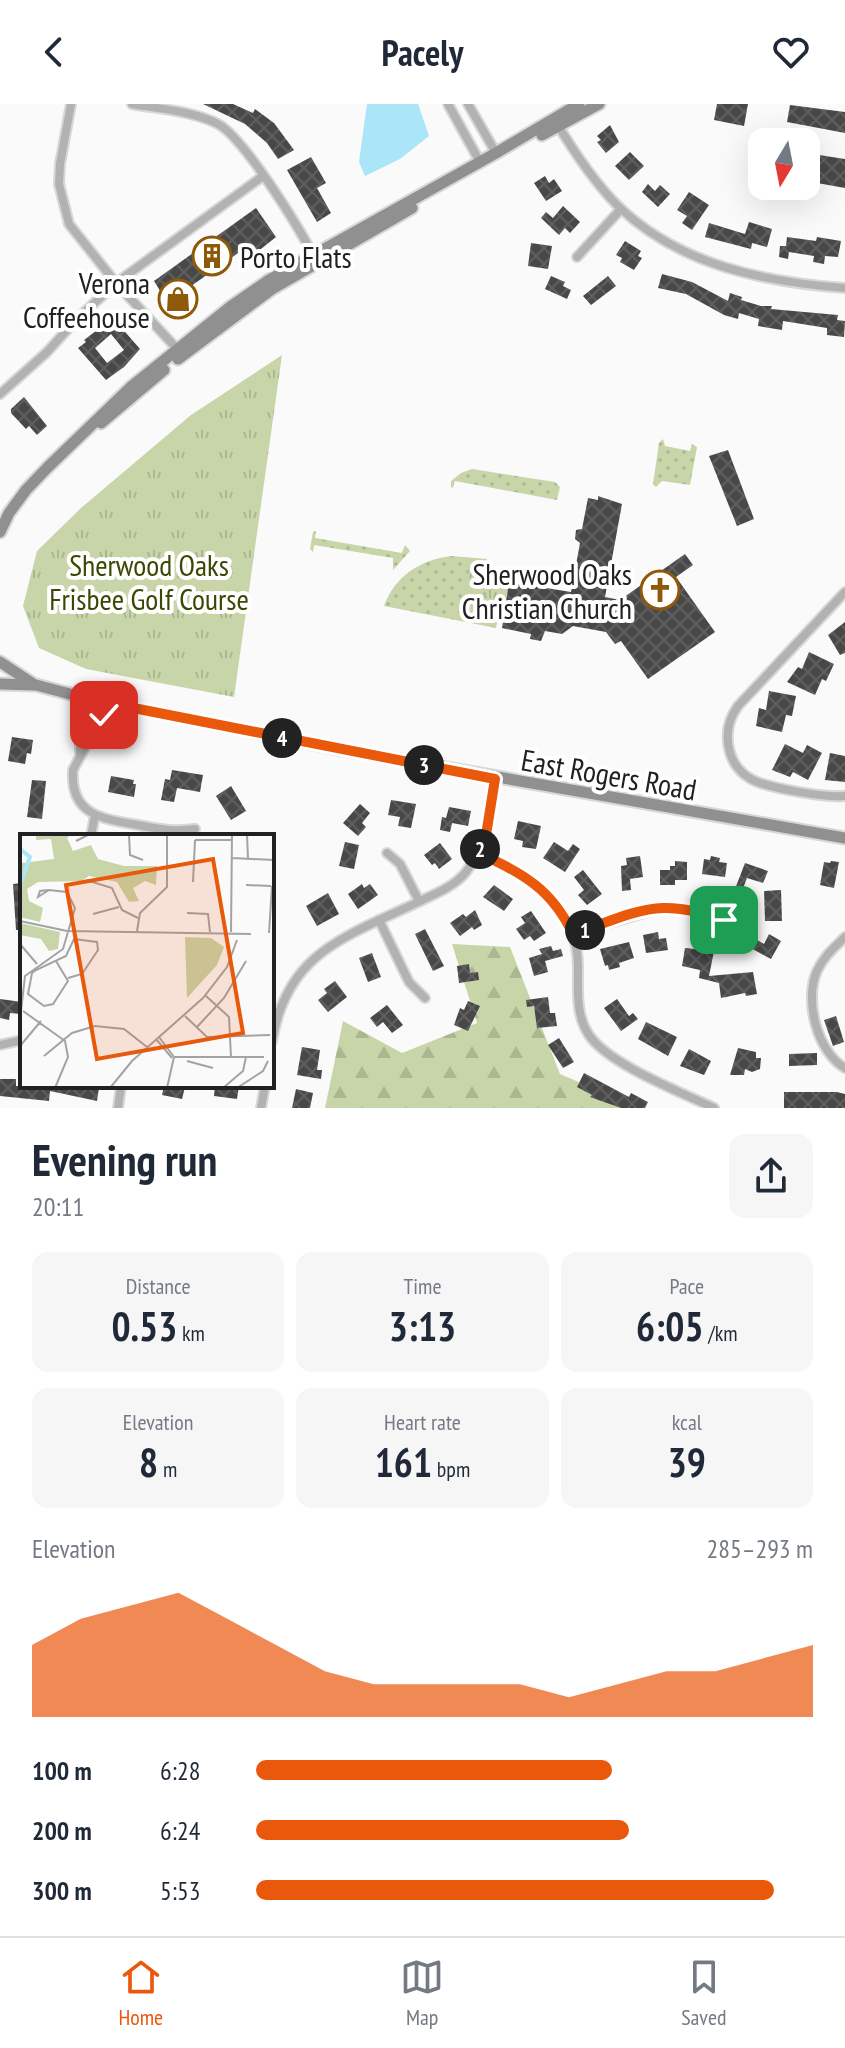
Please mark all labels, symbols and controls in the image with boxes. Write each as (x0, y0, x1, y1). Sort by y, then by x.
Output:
text: Pacely (382, 29, 463, 76)
icon: back (32, 30, 76, 74)
icon: heart (769, 30, 813, 74)
north arrow (748, 128, 820, 200)
map controls (748, 128, 820, 200)
building icon: Porto Flats (191, 235, 233, 277)
place label: Porto Flats (240, 237, 352, 276)
place label: Verona Coffeehouse (23, 263, 150, 336)
shop icon: Verona Coffeehouse (157, 278, 199, 320)
park label: Sherwood Oaks Frisbee Golf Course (49, 545, 249, 618)
place label: Sherwood Oaks Christian Church (462, 554, 632, 627)
church icon: Sherwood Oaks Christian Church (639, 569, 681, 611)
pin (70, 681, 138, 749)
icon: check (82, 693, 126, 737)
pin: 4 (262, 718, 302, 758)
text: 4 (277, 724, 287, 752)
street label: East Rogers Road (518, 739, 700, 809)
pin: 3 (404, 745, 444, 785)
text: 3 (419, 751, 429, 779)
pin: 2 (460, 829, 500, 869)
inset map (20, 834, 274, 1088)
text: 2 (475, 835, 485, 863)
pin (690, 886, 758, 954)
icon: arrive (702, 898, 746, 942)
pin: 1 (565, 910, 605, 950)
text: 1 (580, 916, 590, 944)
text: Evening run (32, 1131, 217, 1188)
button: share (729, 1134, 813, 1218)
text: 20:11 (32, 1190, 84, 1223)
text: Distance (126, 1272, 191, 1300)
text: Time (403, 1272, 442, 1300)
text: Pace (669, 1272, 704, 1300)
text: 0.53 (111, 1300, 177, 1352)
text: 3:13 (389, 1300, 456, 1352)
text: 6:05 (636, 1300, 704, 1352)
text: km (177, 1319, 205, 1347)
text: /km (704, 1319, 738, 1347)
text: Elevation (123, 1408, 193, 1436)
text: Heart rate (384, 1408, 461, 1436)
text: kcal (672, 1408, 702, 1436)
text: 8 (139, 1436, 158, 1488)
text: 161 (375, 1436, 432, 1488)
text: 39 (668, 1436, 706, 1488)
text: m (158, 1455, 177, 1483)
text: bpm (432, 1455, 470, 1483)
text: Elevation (32, 1532, 115, 1565)
text: 285–293 m (707, 1532, 813, 1565)
text: 100 m (32, 1754, 92, 1787)
text: 6:28 (160, 1754, 200, 1787)
text: 200 m (32, 1814, 92, 1847)
text: 6:24 (160, 1814, 200, 1847)
text: 300 m (32, 1874, 92, 1907)
text: 5:53 (160, 1874, 200, 1907)
tab: Home (118, 1955, 163, 2031)
tab: Map (400, 1955, 444, 2031)
tab: Saved (681, 1955, 727, 2031)

